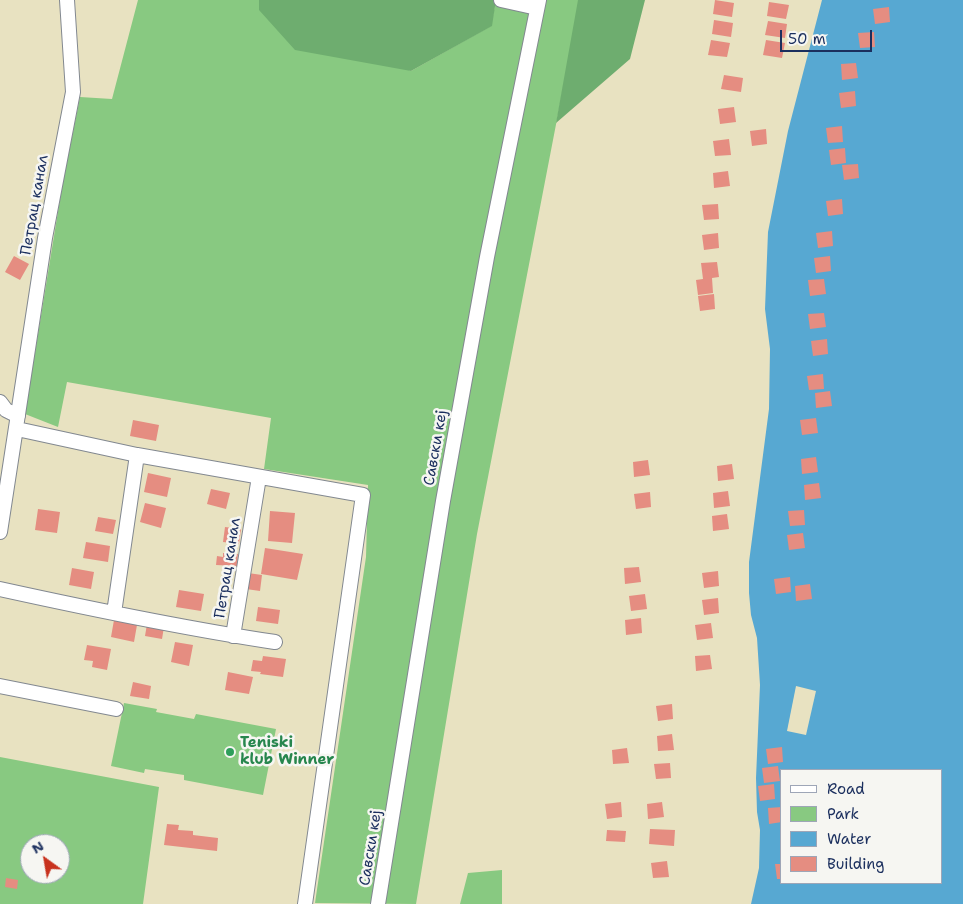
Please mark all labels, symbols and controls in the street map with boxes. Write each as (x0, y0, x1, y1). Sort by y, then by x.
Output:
scale bar (783, 20, 876, 52)
text: 50 m (788, 29, 826, 49)
street label: Петрац канал (17, 153, 53, 257)
street label: Савски кеј (421, 409, 451, 487)
street label: Петрац канал (211, 516, 245, 620)
place label: Teniski klub Winner (240, 734, 334, 769)
marker: Teniski klub Winner (224, 746, 236, 758)
legend (780, 769, 943, 884)
text: Road (827, 779, 865, 799)
text: Park (827, 804, 859, 824)
street label: Савски кеј (356, 809, 386, 887)
text: Water (827, 829, 871, 849)
north arrow (20, 834, 70, 884)
text: N (28, 837, 47, 858)
text: Building (827, 854, 884, 874)

